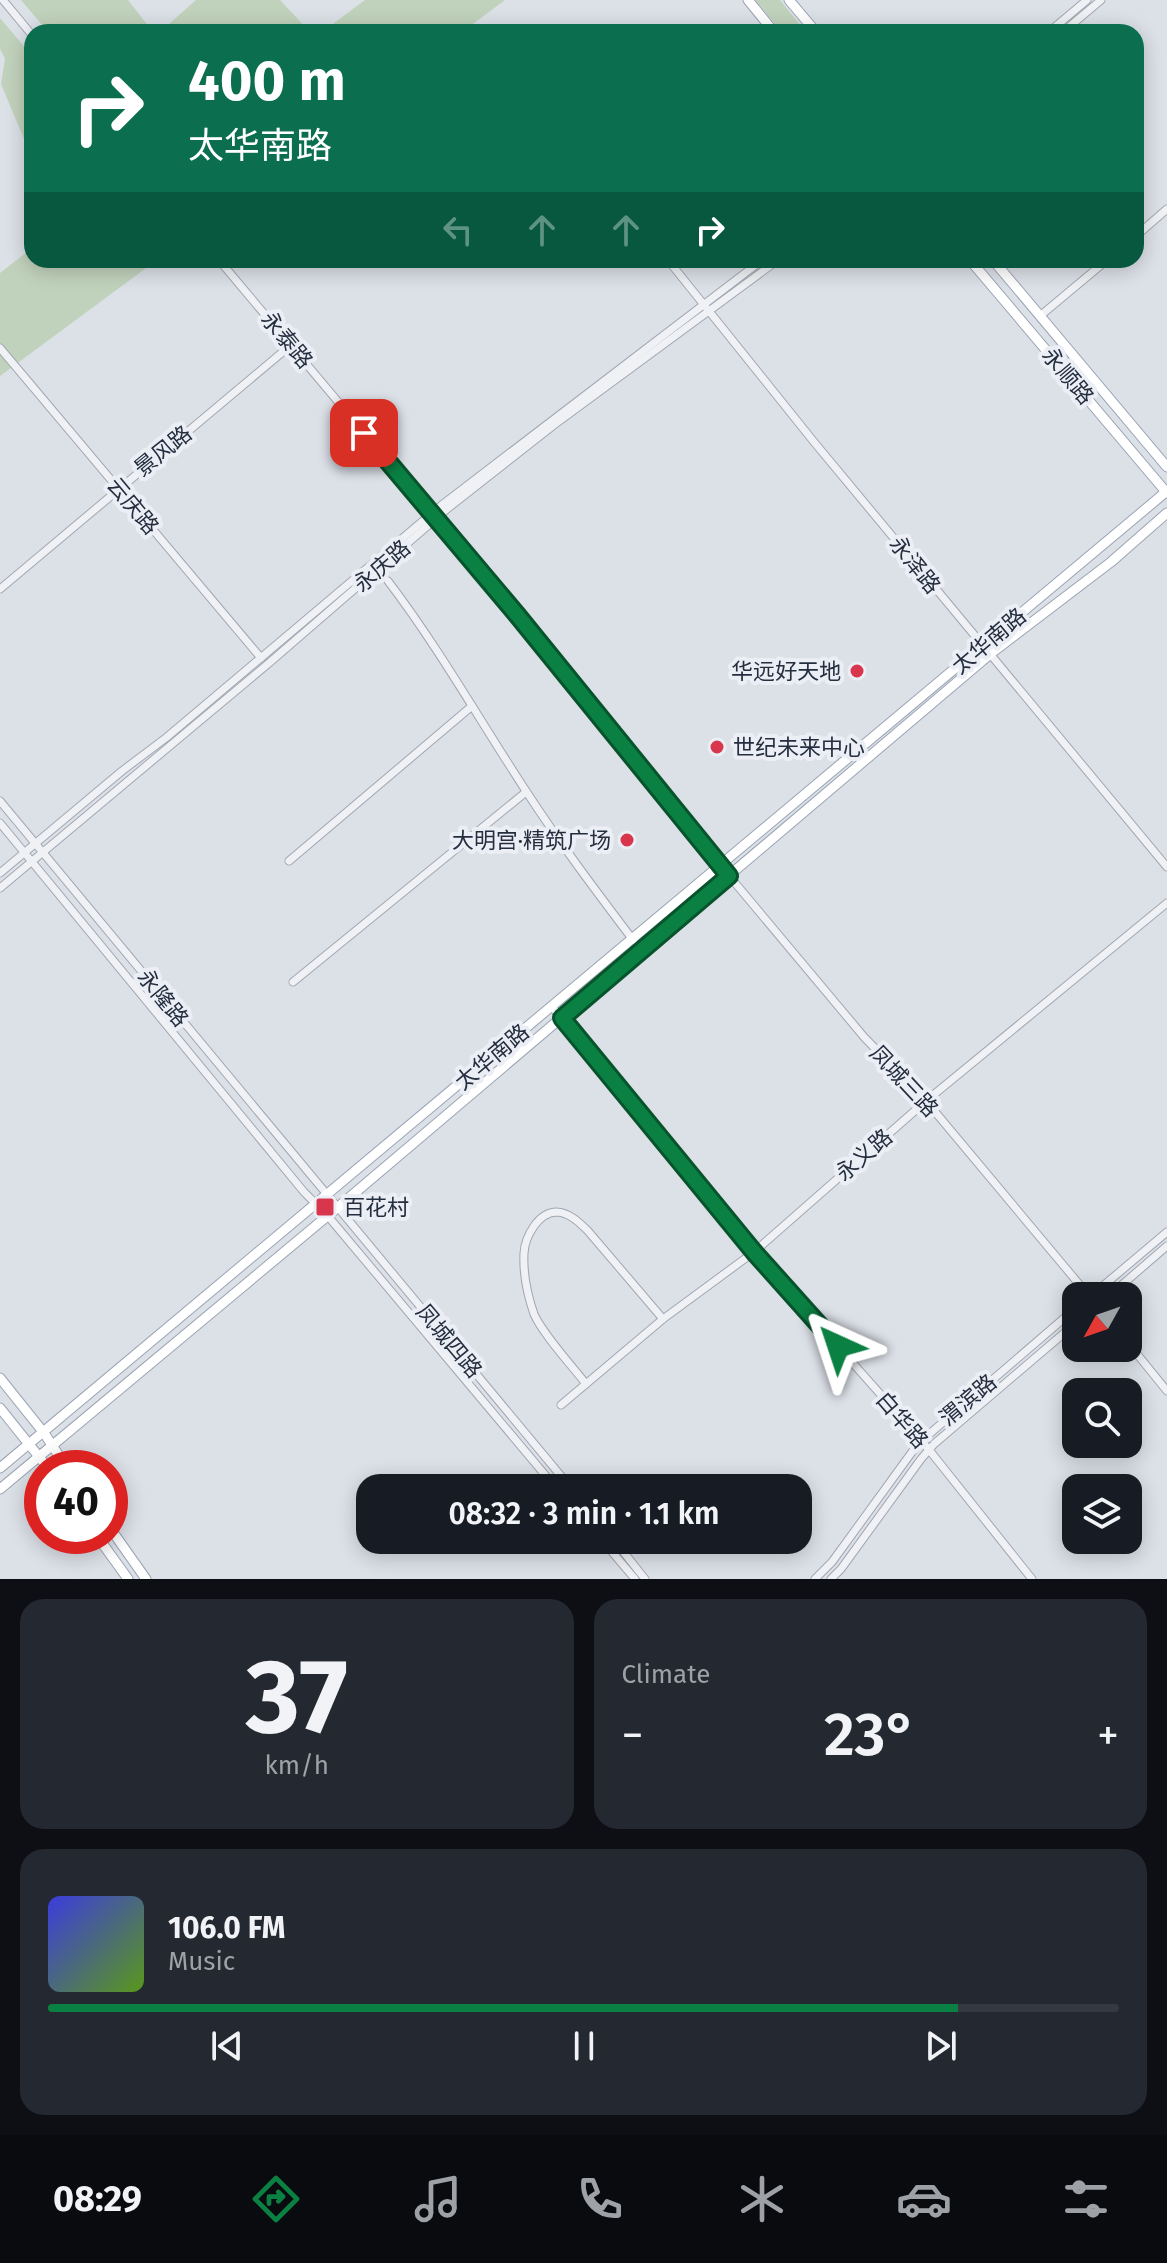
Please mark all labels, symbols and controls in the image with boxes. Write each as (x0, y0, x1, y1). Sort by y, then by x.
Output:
text: 400 m (188, 48, 346, 115)
icon: right (56, 56, 160, 160)
text: 太华南路 (188, 124, 332, 168)
icon: left (436, 208, 480, 252)
icon: ahead (520, 208, 564, 252)
icon: ahead (604, 208, 648, 252)
icon: right (688, 208, 732, 252)
street label: 永泰路 (255, 306, 319, 374)
street label: 永顺路 (1036, 342, 1100, 410)
pin (330, 399, 398, 467)
icon: arrive (342, 411, 386, 455)
street label: 景风路 (129, 420, 197, 482)
street label: 云庆路 (101, 472, 165, 540)
street label: 永泽路 (884, 531, 946, 599)
street label: 永庆路 (348, 534, 416, 598)
street label: 太华南路 (947, 602, 1031, 680)
place label: 华远好天地 (731, 658, 841, 685)
marker: 华远好天地 (848, 662, 866, 680)
place label: 世纪未来中心 (733, 734, 865, 761)
marker: 世纪未来中心 (708, 738, 726, 756)
place label: 大明宫·精筑广场 (452, 827, 611, 854)
marker: 大明宫·精筑广场 (618, 831, 636, 849)
street label: 永隆路 (132, 964, 194, 1032)
street label: 太华南路 (450, 1018, 534, 1096)
street label: 凤城三路 (864, 1040, 944, 1122)
street label: 永义路 (830, 1123, 898, 1187)
place label: 百花村 (343, 1194, 409, 1221)
marker: 百花村 (314, 1196, 336, 1218)
north arrow (1062, 1282, 1142, 1362)
map controls (1062, 1282, 1142, 1554)
street label: 凤城四路 (410, 1299, 488, 1383)
position arrow (796, 1304, 880, 1388)
street label: 渭滨路 (934, 1368, 1002, 1432)
button: search (1062, 1378, 1142, 1458)
street label: 白华路 (870, 1386, 934, 1454)
speed limit sign: 40 (24, 1450, 128, 1554)
button: layers (1062, 1474, 1142, 1554)
text: 08:32 · 3 min · 1.1 km (448, 1496, 720, 1532)
text: 37 (246, 1635, 348, 1760)
text: Climate (622, 1659, 710, 1690)
text: 23° (824, 1699, 917, 1771)
text: − (622, 1709, 644, 1762)
text: + (1097, 1709, 1119, 1762)
text: km/h (265, 1750, 329, 1781)
text: 106.0 FM (168, 1910, 285, 1946)
text: Music (168, 1946, 235, 1977)
icon: previous (205, 2024, 249, 2068)
icon: pause (562, 2024, 606, 2068)
icon: next (919, 2024, 963, 2068)
icon: directions (248, 2171, 304, 2227)
icon: music (410, 2171, 466, 2227)
icon: phone (572, 2171, 628, 2227)
icon: climate (734, 2171, 790, 2227)
icon: car (896, 2171, 952, 2227)
icon: filters (1058, 2171, 1114, 2227)
text: 08:29 (53, 2177, 142, 2221)

